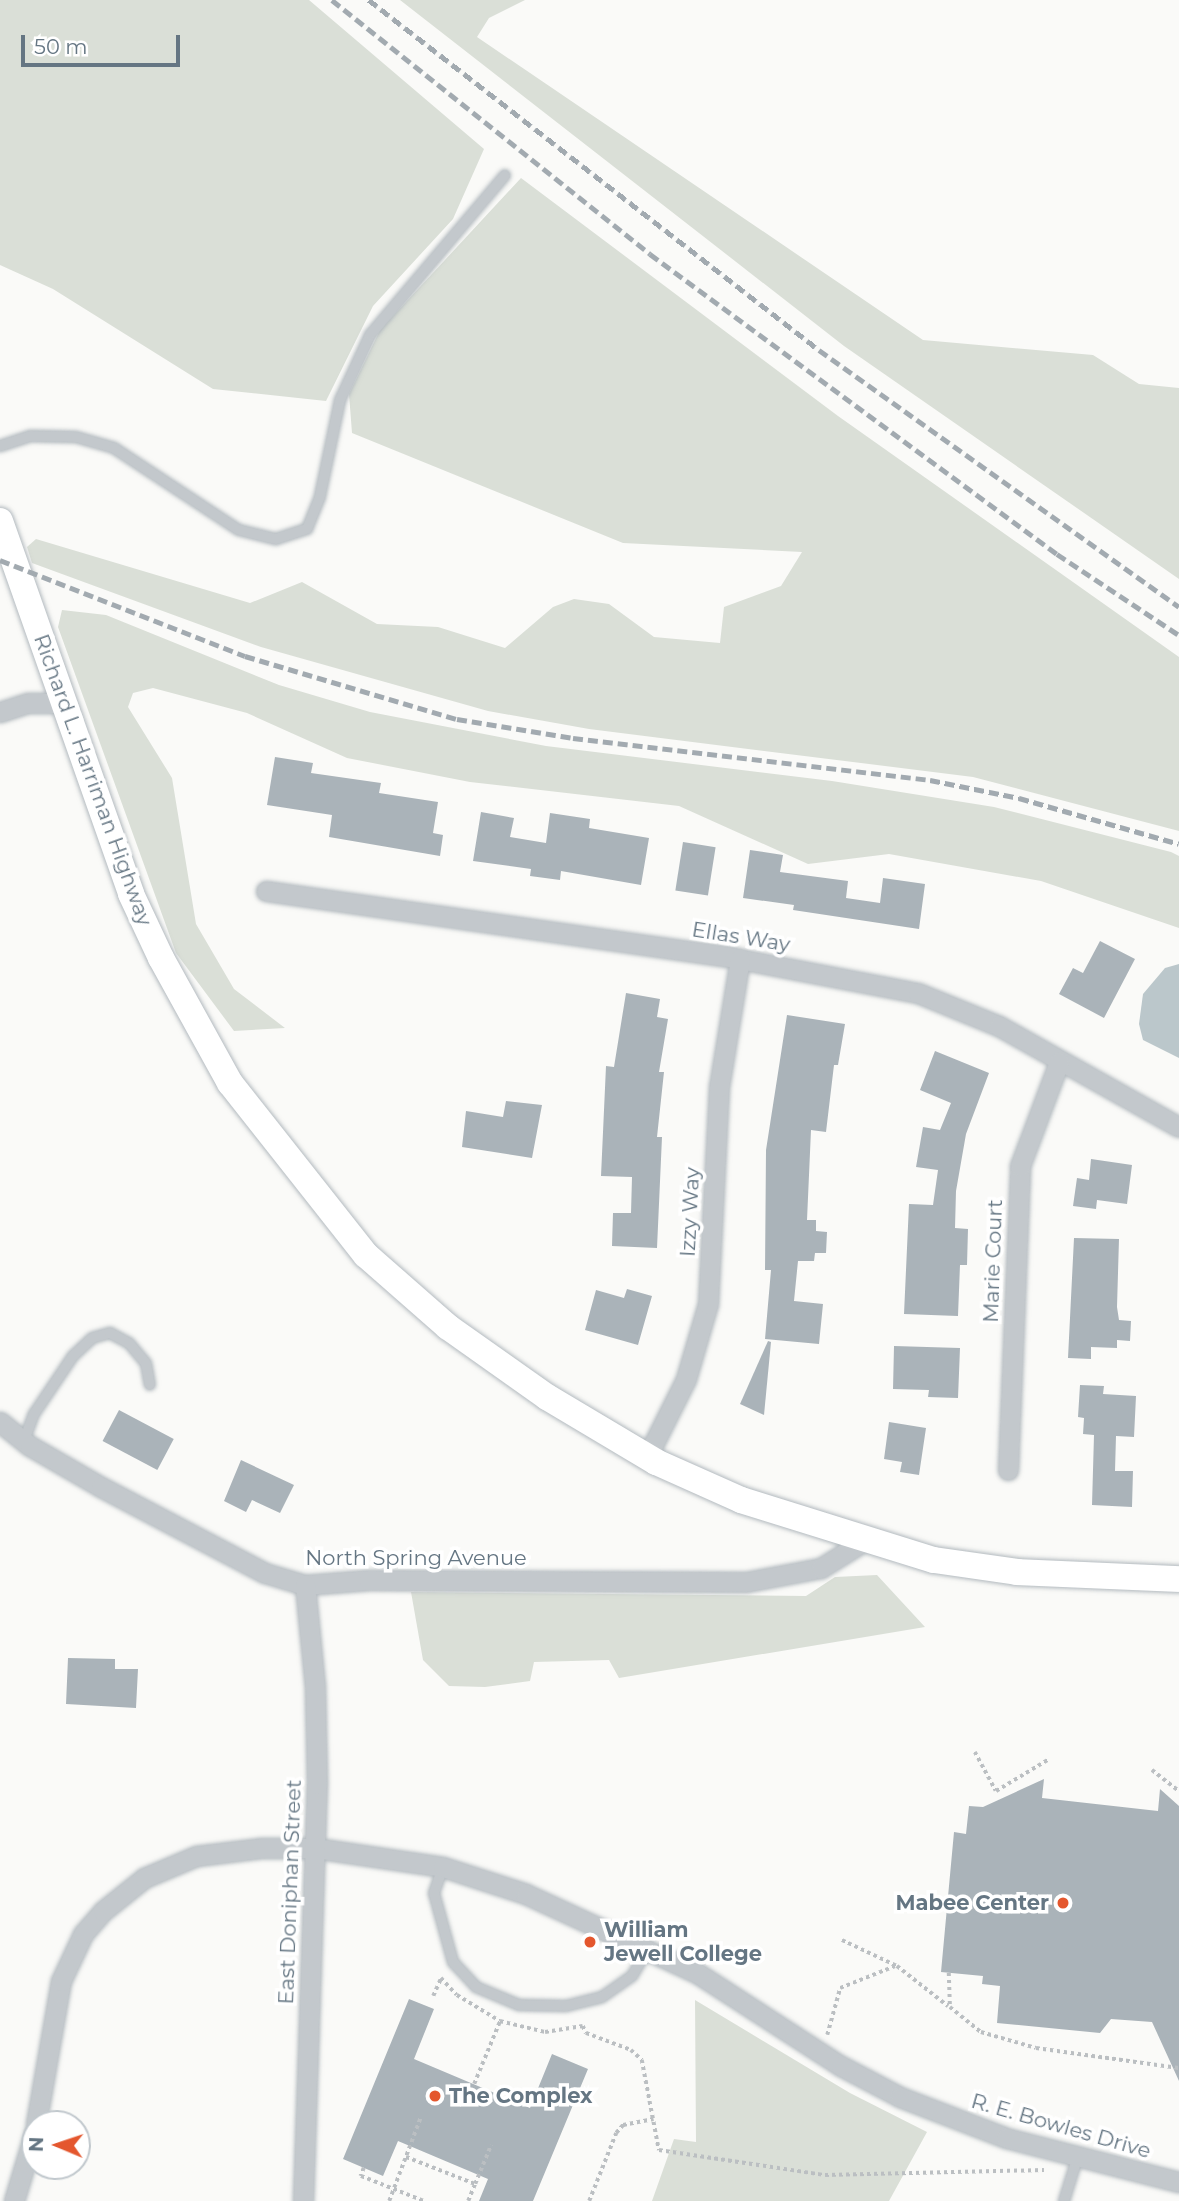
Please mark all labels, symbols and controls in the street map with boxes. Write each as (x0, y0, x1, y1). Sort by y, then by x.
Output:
scale bar (24, 21, 184, 65)
text: 50 m (34, 34, 88, 59)
street label: Richard L. Harriman Highway (28, 631, 158, 929)
street label: Ellas Way (690, 917, 792, 957)
street label: Izzy Way (675, 1166, 705, 1258)
street label: Marie Court (978, 1199, 1008, 1323)
street label: North Spring Avenue (305, 1545, 527, 1571)
street label: East Doniphan Street (273, 1779, 307, 2005)
place label: Mabee Center (895, 1890, 1049, 1916)
marker: Mabee Center (1055, 1895, 1071, 1911)
place label: William Jewell College (604, 1917, 762, 1967)
marker: William Jewell College (582, 1934, 598, 1950)
place label: The Complex (449, 2083, 593, 2109)
marker: The Complex (427, 2088, 443, 2104)
street label: R. E. Bowles Drive (968, 2088, 1154, 2164)
north arrow (21, 2110, 91, 2180)
text: N (25, 2136, 48, 2152)

